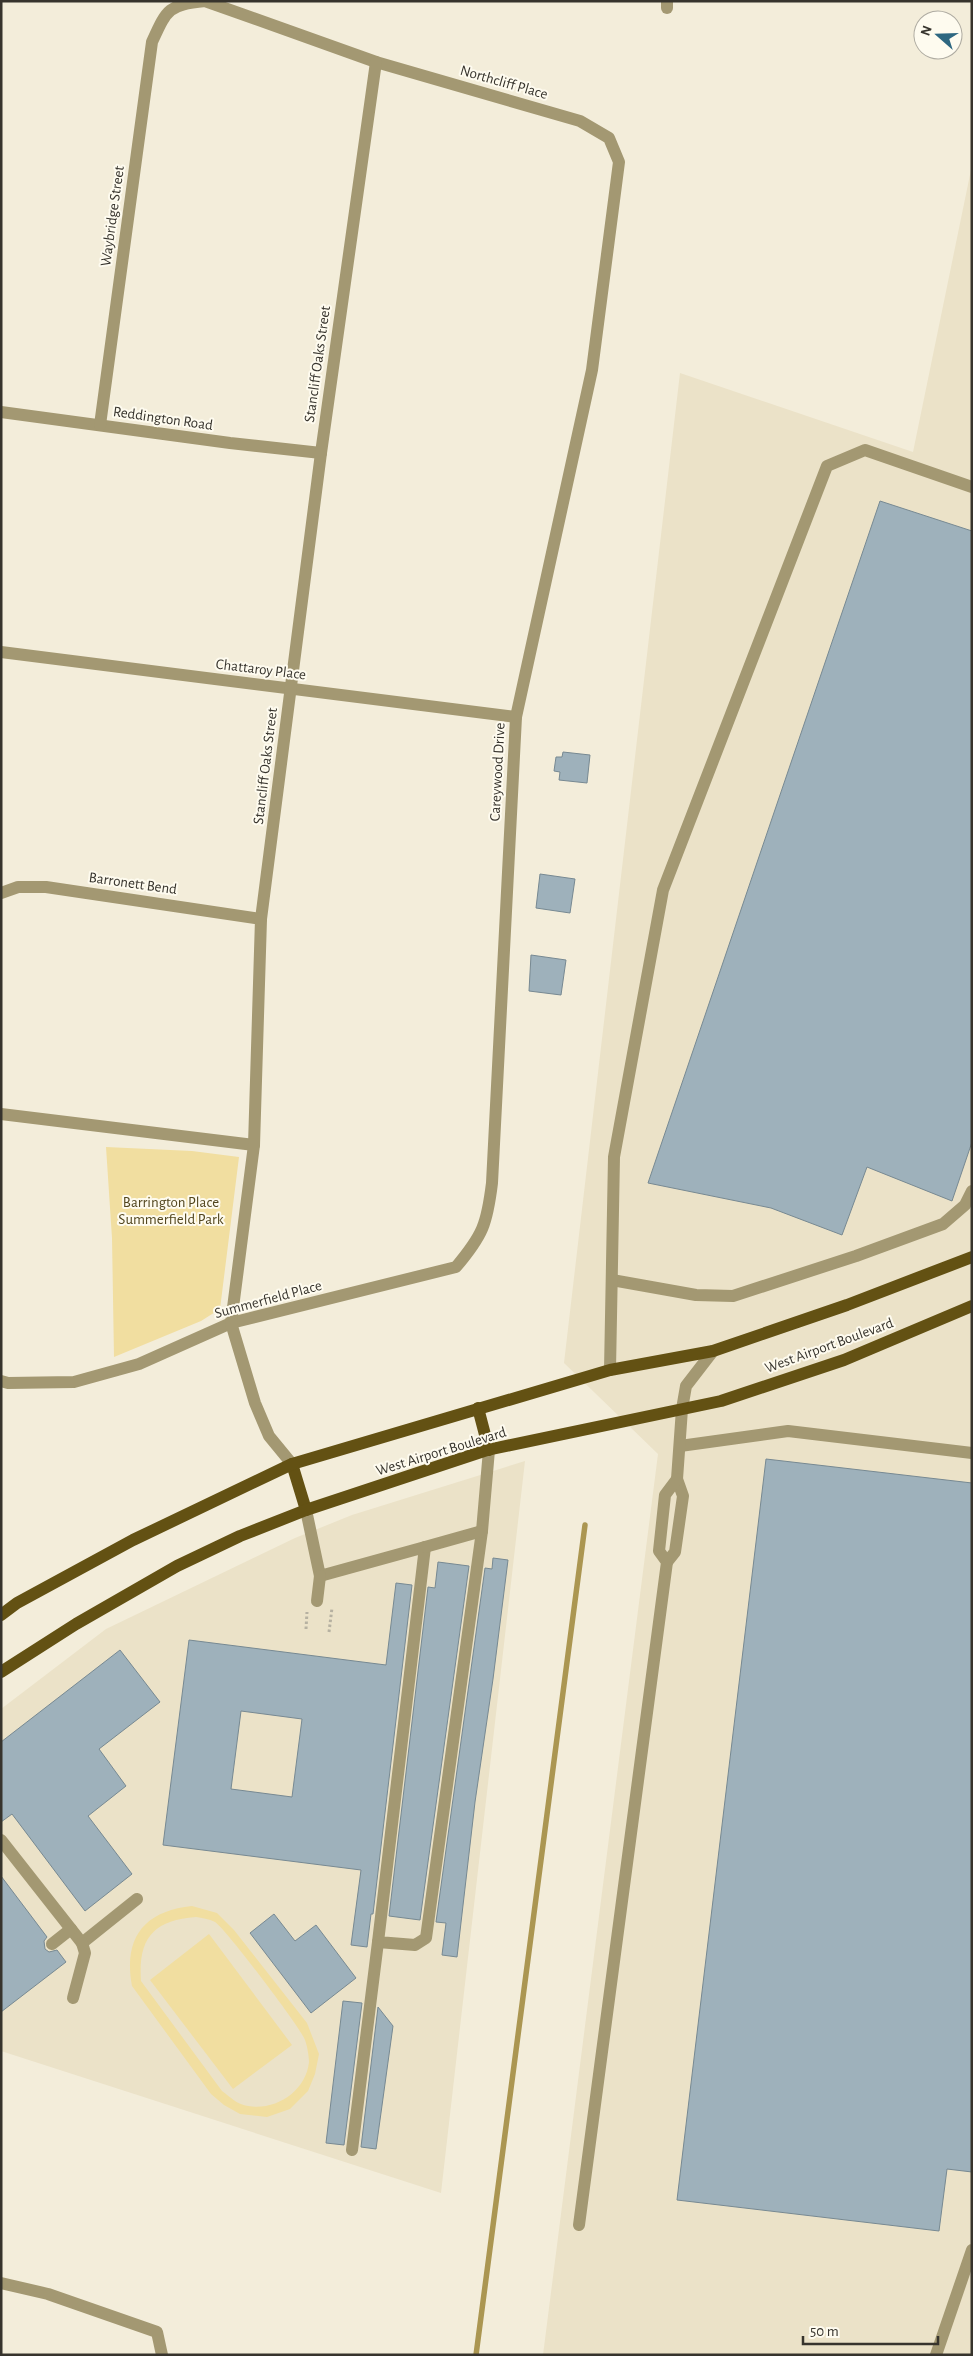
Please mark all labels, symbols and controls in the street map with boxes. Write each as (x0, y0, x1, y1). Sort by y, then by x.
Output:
north arrow (913, 10, 963, 60)
text: N (918, 24, 935, 38)
street label: Northcliff Place (458, 63, 549, 102)
street label: Waybridge Street (98, 165, 127, 267)
street label: Stancliff Oaks Street (302, 305, 333, 423)
street label: Reddington Road (112, 404, 214, 433)
street label: Chattaroy Place (215, 657, 307, 682)
street label: Stancliff Oaks Street (251, 707, 280, 825)
street label: Careywood Drive (487, 722, 508, 822)
street label: Barronett Bend (88, 870, 178, 897)
park label: Barrington Place Summerfield Park (118, 1195, 224, 1227)
street label: Summerfield Place (213, 1278, 324, 1321)
street label: West Airport Boulevard (763, 1315, 896, 1376)
street label: West Airport Boulevard (374, 1424, 508, 1478)
scale bar (803, 2314, 938, 2346)
text: 50 m (810, 2324, 839, 2339)

